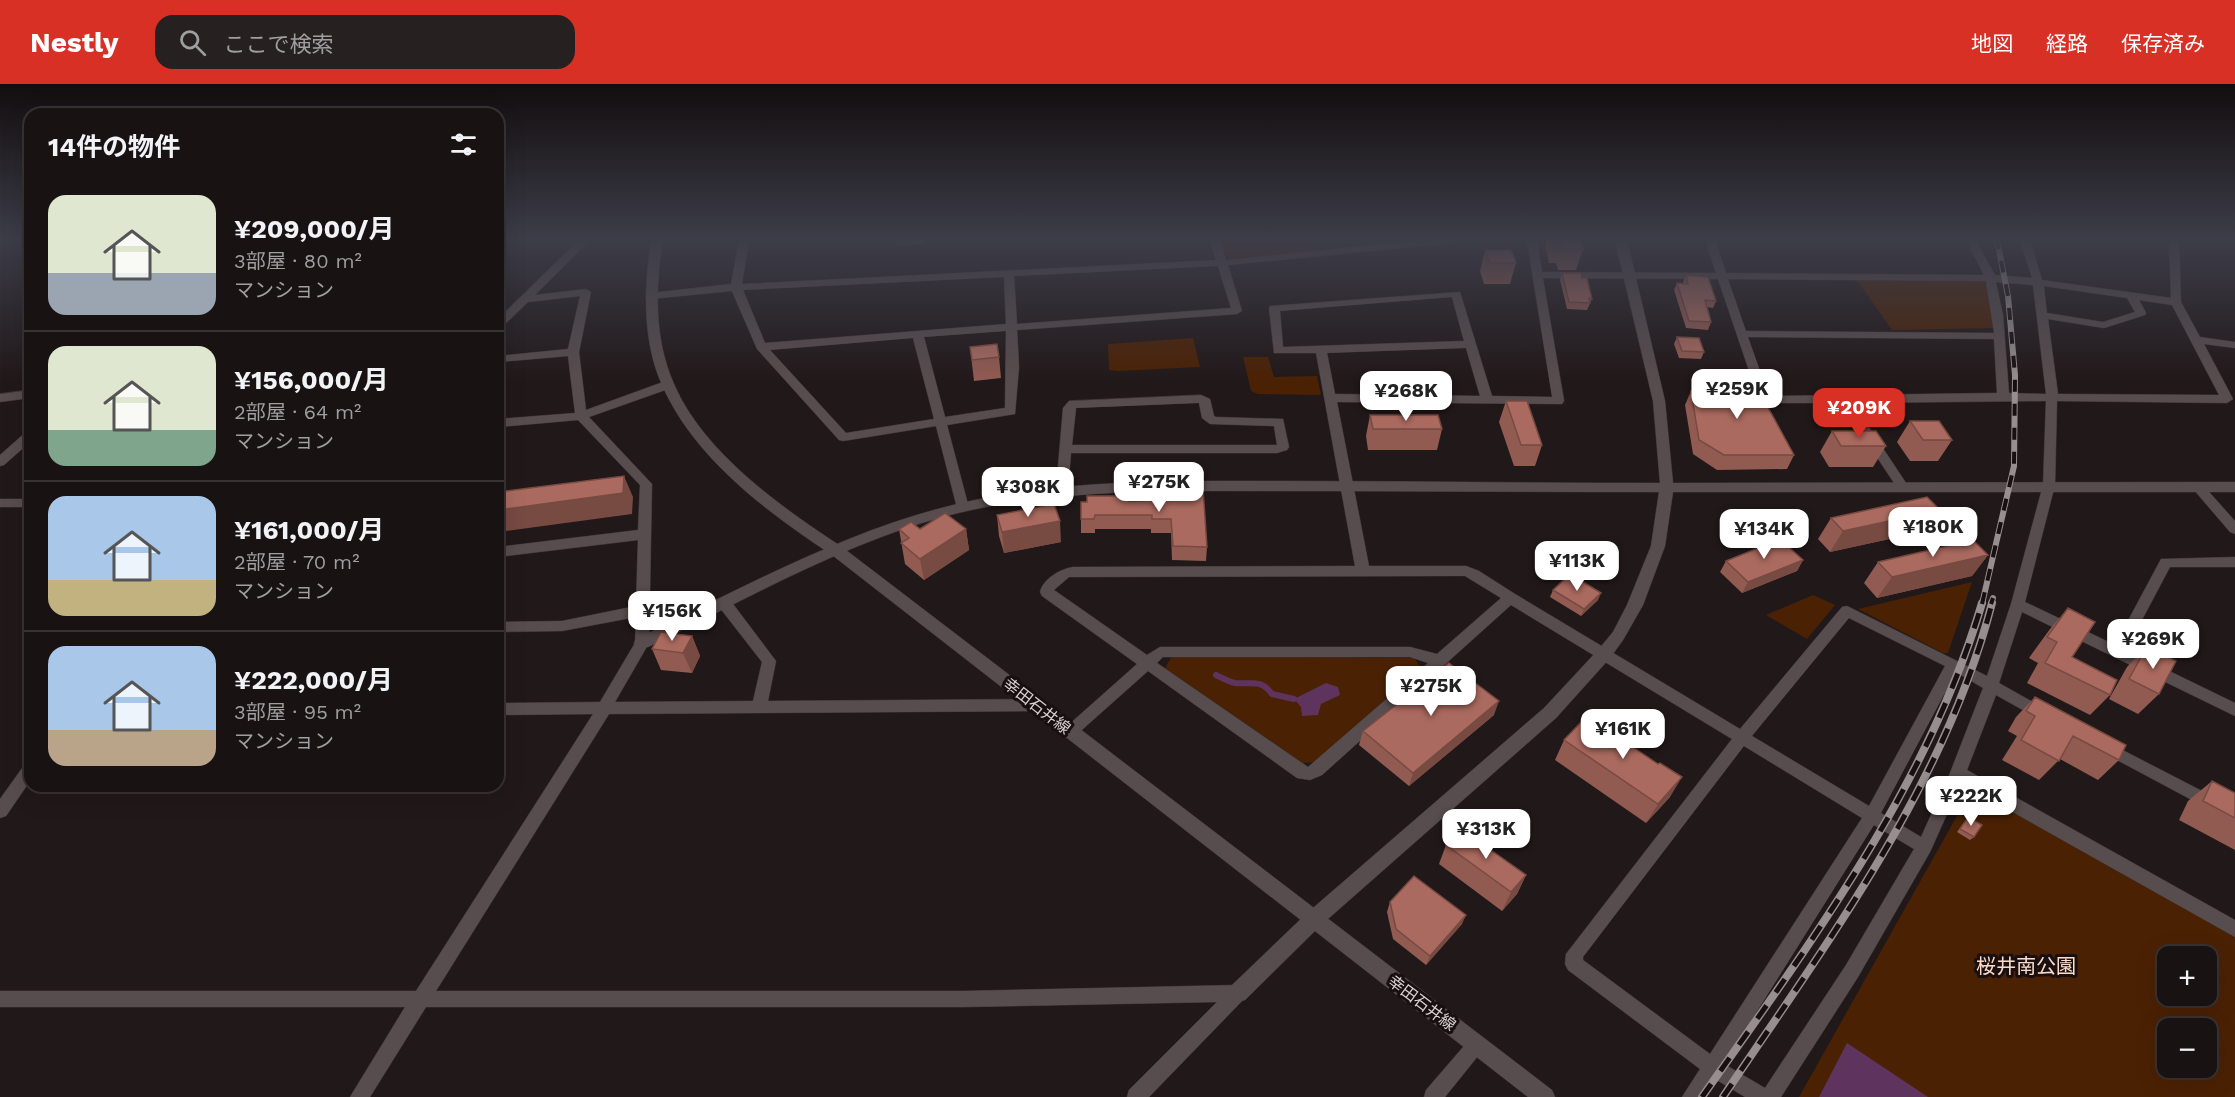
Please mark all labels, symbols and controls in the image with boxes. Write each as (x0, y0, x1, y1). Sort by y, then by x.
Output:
search box (155, 15, 575, 69)
text: Nestly (30, 26, 119, 59)
icon: search (176, 26, 209, 59)
text: 地図 (1971, 31, 2013, 56)
text: 経路 (2046, 31, 2088, 56)
text: 保存済み (2121, 31, 2205, 56)
text: ここで検索 (224, 32, 334, 57)
icon: filters (447, 128, 480, 161)
text: 14件の物件 (48, 132, 180, 162)
text: ¥209,000/月 (234, 214, 395, 244)
icon: home (96, 219, 168, 291)
text: 3部屋 · 80 m² (234, 249, 362, 273)
text: マンション (234, 278, 334, 302)
text: ¥156,000/月 (234, 365, 389, 395)
pin: ¥259K (1695, 369, 1779, 420)
icon: home (96, 370, 168, 442)
pin: ¥268K (1364, 371, 1448, 422)
text: ¥259K (1705, 376, 1769, 400)
text: ¥268K (1374, 378, 1438, 402)
pin: ¥209K (1817, 388, 1901, 439)
text: ¥209K (1827, 395, 1891, 419)
text: 2部屋 · 64 m² (234, 400, 361, 424)
text: マンション (234, 429, 334, 453)
pin: ¥275K (1117, 462, 1201, 513)
pin: ¥308K (986, 467, 1070, 518)
text: ¥275K (1128, 469, 1190, 493)
text: ¥308K (996, 474, 1060, 498)
pin: ¥180K (1891, 507, 1975, 558)
pin: ¥134K (1722, 509, 1806, 560)
text: ¥180K (1902, 514, 1964, 538)
text: ¥161,000/月 (234, 515, 384, 545)
text: ¥134K (1734, 516, 1794, 540)
icon: home (96, 520, 168, 592)
pin: ¥113K (1535, 541, 1619, 592)
text: ¥113K (1549, 548, 1605, 572)
text: 2部屋 · 70 m² (234, 550, 359, 574)
text: マンション (234, 579, 334, 603)
pin: ¥156K (630, 591, 714, 642)
text: ¥156K (642, 598, 702, 622)
pin: ¥269K (2111, 619, 2195, 670)
text: ¥269K (2121, 626, 2185, 650)
text: ¥222,000/月 (234, 665, 393, 695)
pin: ¥275K (1389, 666, 1473, 717)
icon: home (96, 670, 168, 742)
text: ¥275K (1400, 673, 1462, 697)
street label: 幸田石井線 (1000, 674, 1074, 738)
text: 3部屋 · 95 m² (234, 700, 361, 724)
pin: ¥161K (1581, 709, 1665, 760)
text: ¥161K (1595, 716, 1651, 740)
text: マンション (234, 729, 334, 753)
pin: ¥222K (1929, 776, 2013, 827)
text: ¥222K (1940, 783, 2002, 807)
pin: ¥313K (1444, 809, 1528, 860)
text: ¥313K (1456, 816, 1516, 840)
map controls (2157, 946, 2217, 1078)
button: + (2157, 946, 2217, 1006)
park label: 桜井南公園 (1976, 954, 2076, 978)
street label: 幸田石井線 (1384, 971, 1460, 1035)
button: − (2157, 1018, 2217, 1078)

